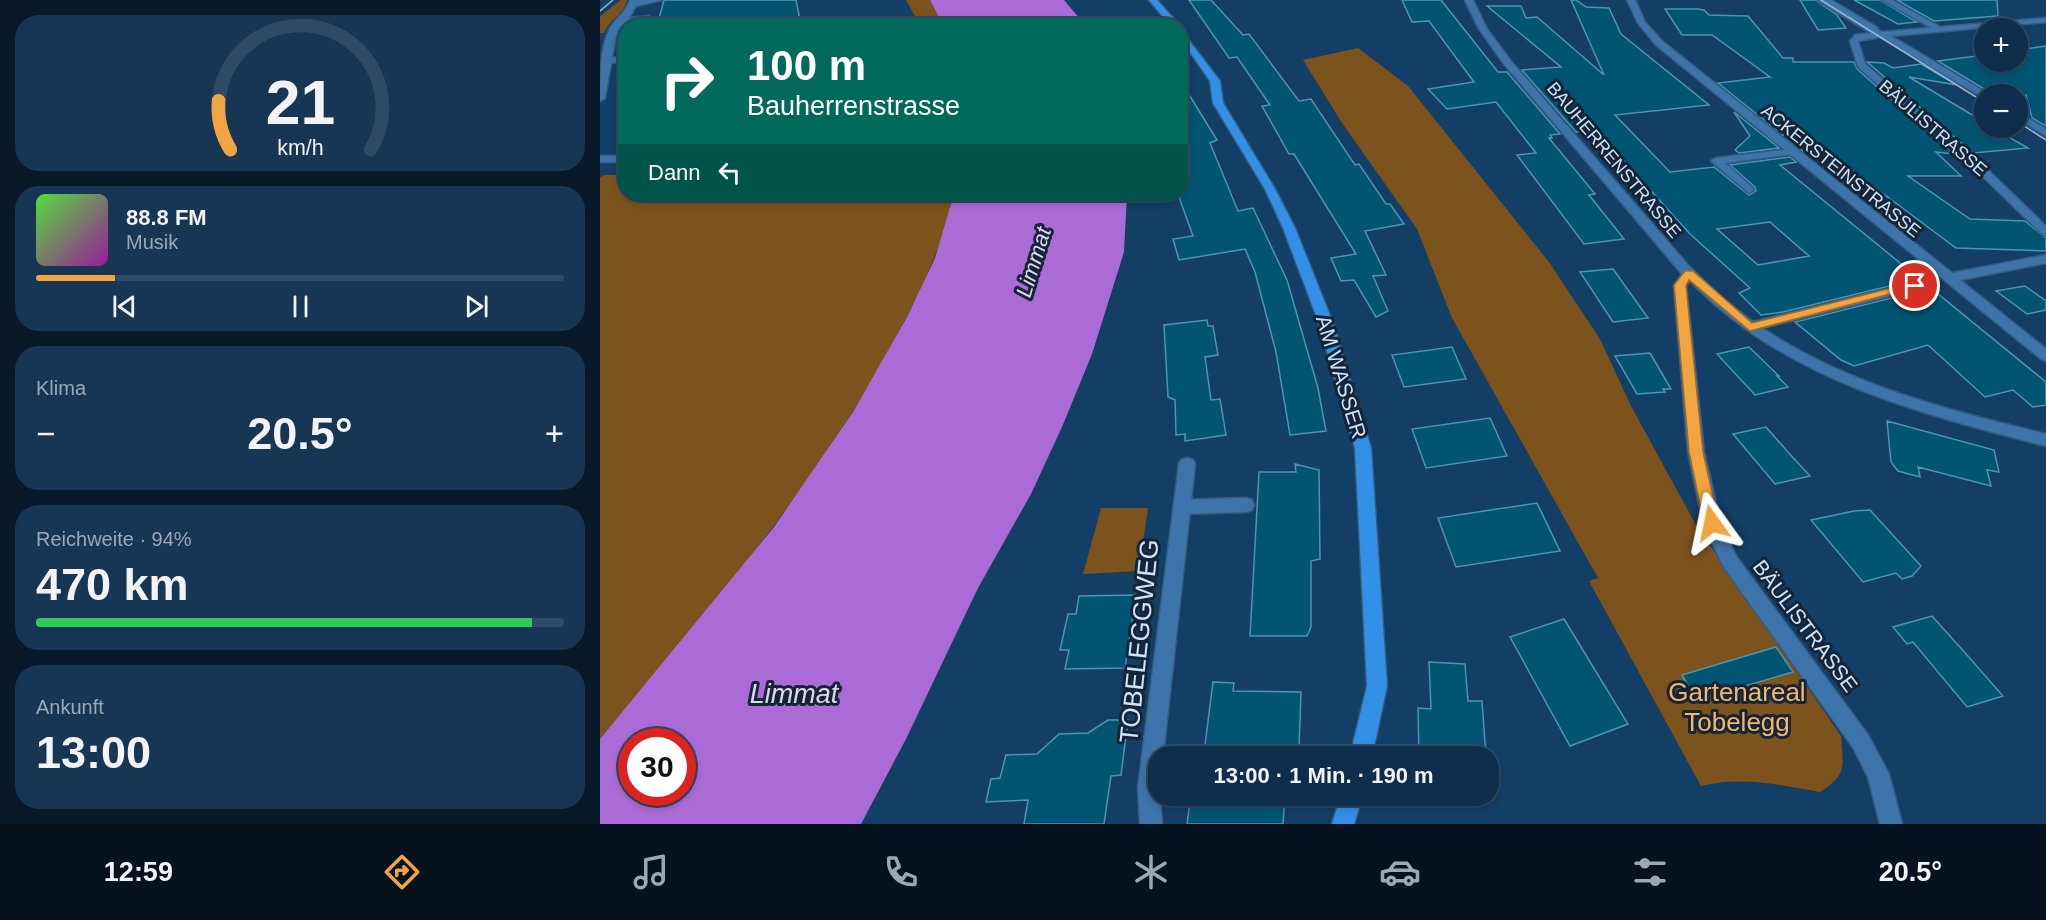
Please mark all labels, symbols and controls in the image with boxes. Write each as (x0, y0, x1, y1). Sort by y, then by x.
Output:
map controls (1974, 18, 2028, 138)
button: + (1974, 18, 2028, 72)
icon: right (648, 42, 726, 120)
text: 100 m (747, 42, 866, 89)
text: 21 (265, 68, 335, 137)
street label: BÄULISTRASSE (1875, 76, 1991, 180)
street label: BAUHERRENSTRASSE (1543, 78, 1685, 242)
button: − (1974, 84, 2028, 138)
text: Bauherrenstrasse (747, 91, 960, 121)
street label: ACKERSTEINSTRASSE (1757, 101, 1925, 241)
text: km/h (277, 136, 323, 160)
icon: left (713, 156, 746, 189)
text: Dann (648, 160, 701, 185)
text: 88.8 FM (126, 205, 207, 230)
water label: Limmat (1011, 223, 1056, 300)
text: Musik (126, 231, 178, 253)
pin (1889, 260, 1940, 311)
icon: arrive (1898, 269, 1931, 302)
icon: previous (108, 290, 141, 323)
icon: pause (284, 290, 317, 323)
icon: next (460, 290, 493, 323)
street label: AM WASSER (1312, 312, 1371, 441)
text: Klima (36, 377, 86, 399)
text: 20.5° (247, 408, 353, 459)
text: − (36, 415, 55, 452)
text: + (545, 415, 564, 452)
position arrow (1680, 491, 1744, 555)
text: Reichweite · 94% (36, 528, 192, 550)
street label: TOBELEGGWEG (1113, 538, 1165, 744)
street label: BÄULISTRASSE (1748, 555, 1862, 696)
text: 470 km (36, 559, 189, 610)
park label: Gartenareal Tobelegg (1668, 677, 1806, 737)
water label: Limmat (750, 679, 840, 709)
text: Ankunft (36, 696, 104, 718)
text: 13:00 (36, 727, 151, 778)
speed limit sign: 30 (618, 728, 696, 806)
text: 13:00 · 1 Min. · 190 m (1213, 763, 1434, 788)
icon: directions (381, 851, 423, 893)
icon: music (630, 851, 672, 893)
icon: phone (880, 851, 922, 893)
icon: climate (1130, 851, 1172, 893)
icon: car (1379, 851, 1421, 893)
icon: filters (1629, 851, 1671, 893)
text: 12:59 (104, 857, 173, 887)
text: 20.5° (1879, 857, 1942, 887)

